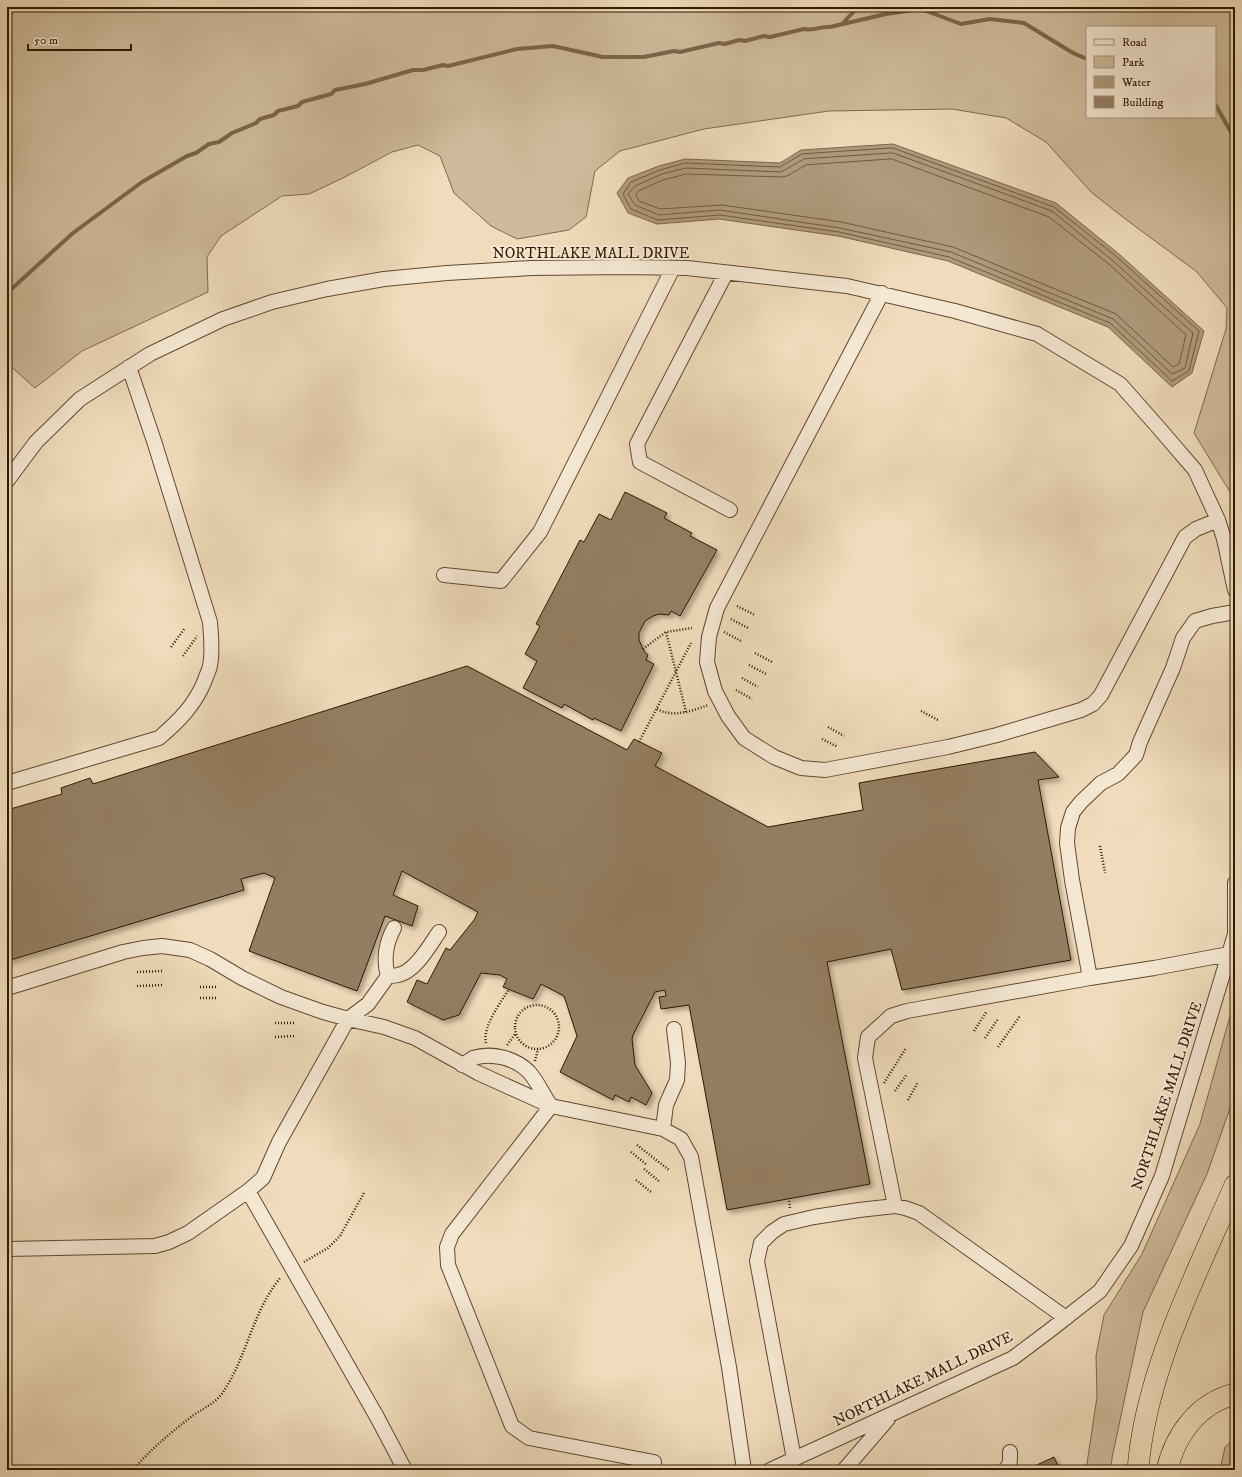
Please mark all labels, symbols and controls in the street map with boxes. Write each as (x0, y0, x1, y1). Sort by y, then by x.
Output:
scale bar (28, 26, 131, 52)
legend (1086, 26, 1216, 118)
text: 50 m (34, 33, 58, 48)
text: Road (1122, 35, 1147, 50)
text: Park (1122, 55, 1144, 70)
text: Water (1121, 75, 1151, 90)
text: Building (1122, 95, 1163, 110)
street label: NORTHLAKE MALL DRIVE (493, 244, 690, 263)
street label: NORTHLAKE MALL DRIVE (1128, 999, 1207, 1193)
street label: NORTHLAKE MALL DRIVE (830, 1327, 1016, 1431)

